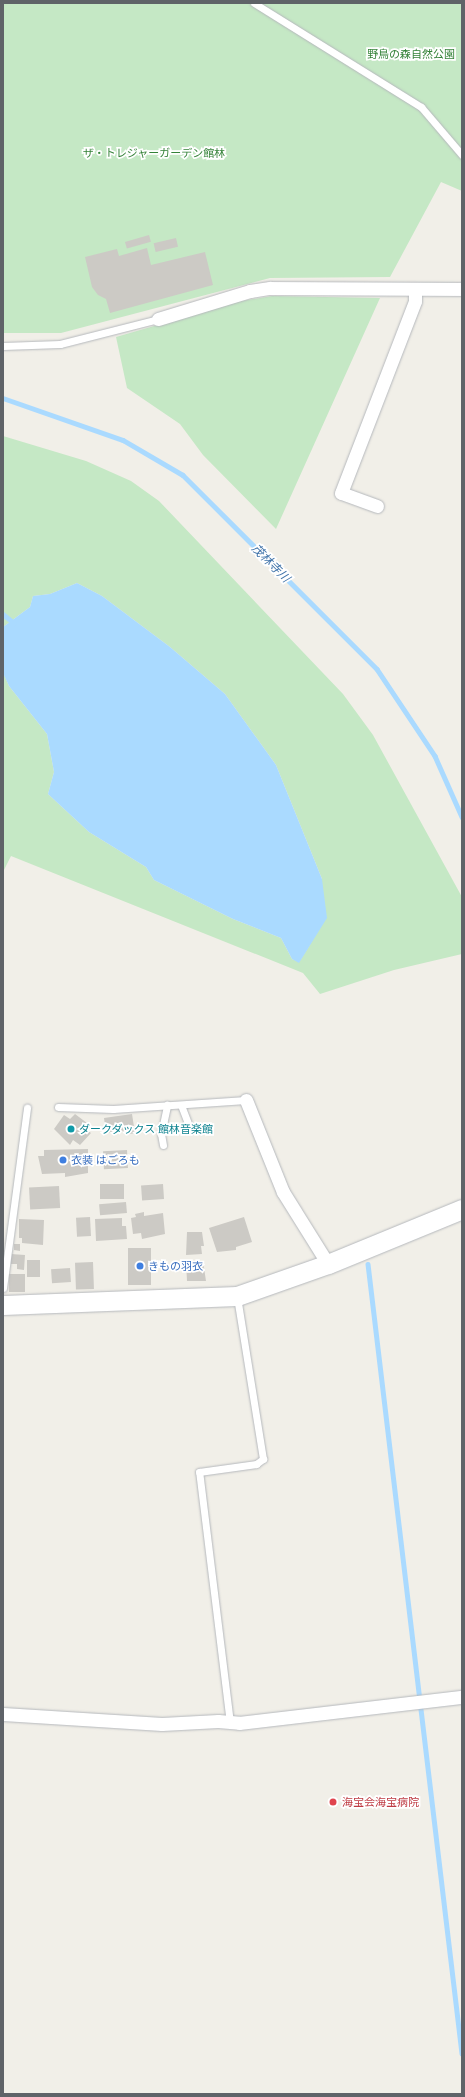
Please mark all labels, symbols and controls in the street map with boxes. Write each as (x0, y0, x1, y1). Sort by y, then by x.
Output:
park label: 野鳥の森自然公園 (367, 47, 455, 61)
park label: ザ・トレジャーガーデン館林 (83, 146, 225, 160)
water label: 茂林寺川 (249, 541, 293, 585)
place label: ダークダックス 館林音楽館 (79, 1122, 214, 1136)
marker: ダークダックス 館林音楽館 (66, 1124, 76, 1134)
place label: 衣装 はごろも (71, 1153, 140, 1167)
marker: 衣装 はごろも (58, 1155, 68, 1165)
place label: きもの羽衣 (148, 1259, 203, 1273)
marker: きもの羽衣 (135, 1261, 145, 1271)
place label: 海宝会海宝病院 (342, 1795, 419, 1809)
marker: 海宝会海宝病院 (327, 1796, 339, 1808)

